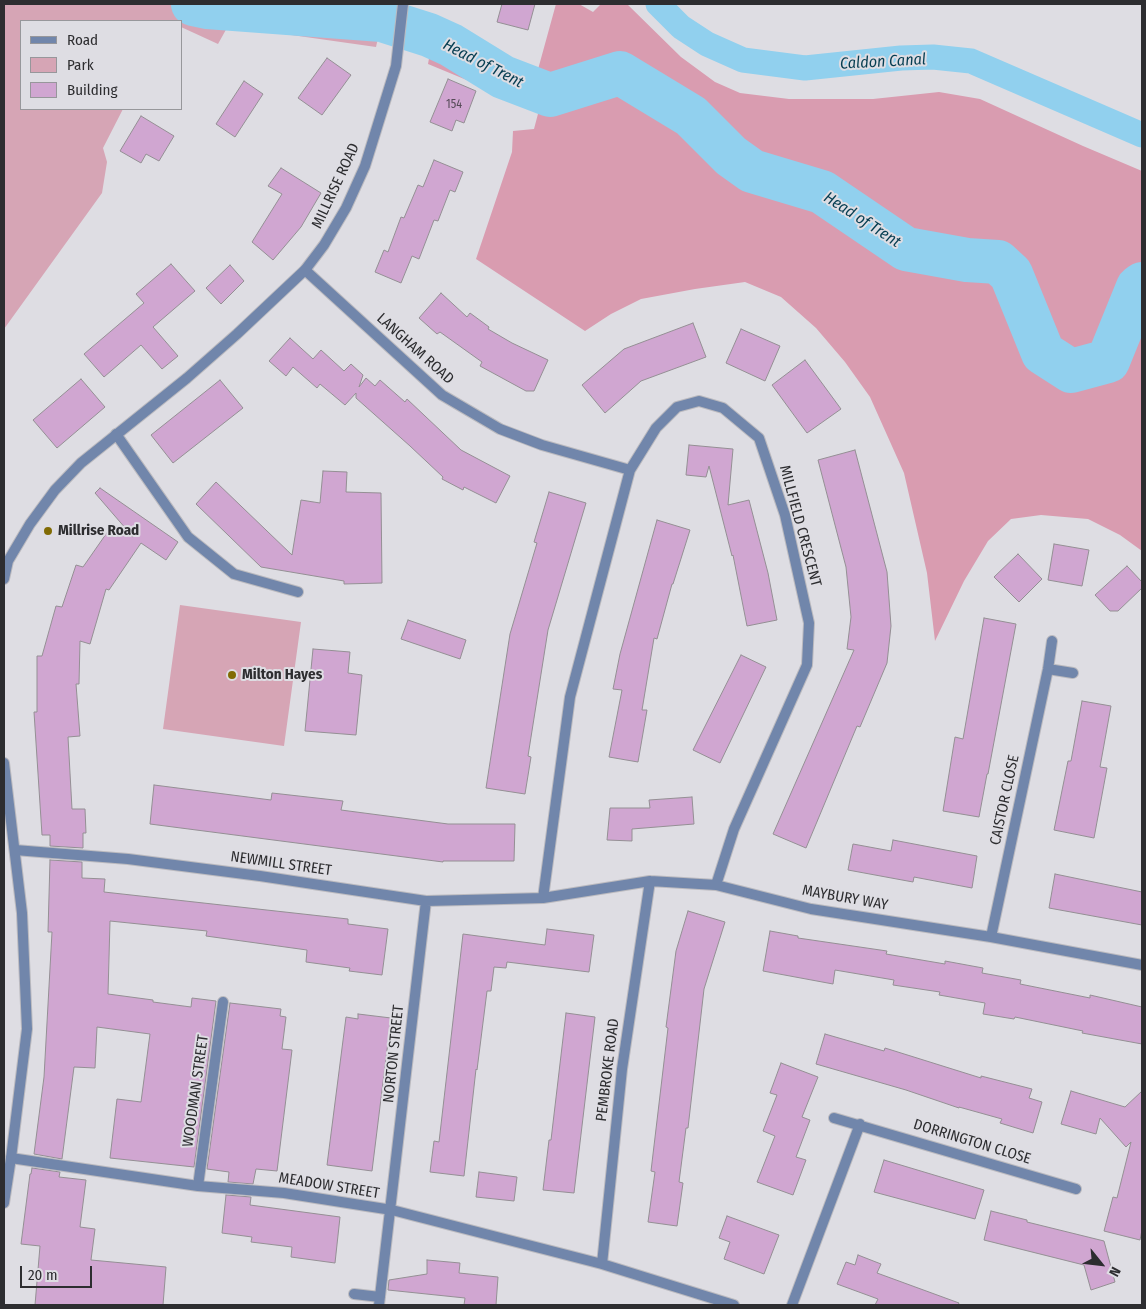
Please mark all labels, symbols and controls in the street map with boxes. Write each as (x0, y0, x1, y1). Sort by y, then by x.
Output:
legend (20, 20, 182, 110)
text: Road (67, 31, 98, 49)
water label: Head of Trent (440, 36, 526, 92)
water label: Caldon Canal (840, 50, 926, 74)
text: Park (67, 56, 94, 74)
text: Building (67, 81, 118, 99)
house number: 154 (446, 98, 462, 112)
street label: MILLRISE ROAD (308, 141, 364, 231)
water label: Head of Trent (820, 188, 904, 252)
street label: LANGHAM ROAD (373, 310, 457, 388)
street label: MILLFIELD CRESCENT (775, 463, 825, 589)
place label: Millrise Road (58, 522, 139, 540)
marker: Millrise Road (42, 525, 54, 537)
place label: Milton Hayes (242, 666, 322, 684)
marker: Milton Hayes (226, 669, 238, 681)
street label: CAISTOR CLOSE (987, 753, 1023, 847)
street label: NEWMILL STREET (229, 848, 333, 880)
street label: MAYBURY WAY (801, 882, 889, 914)
street label: NORTON STREET (380, 1004, 408, 1104)
street label: PEMBROKE ROAD (593, 1017, 623, 1123)
street label: WOODMAN STREET (179, 1034, 213, 1148)
street label: DORRINGTON CLOSE (911, 1116, 1033, 1168)
street label: MEADOW STREET (277, 1169, 381, 1203)
north arrow (1076, 1239, 1126, 1289)
scale bar (22, 1256, 95, 1288)
text: N (1105, 1264, 1124, 1279)
text: 20 m (28, 1266, 58, 1284)

